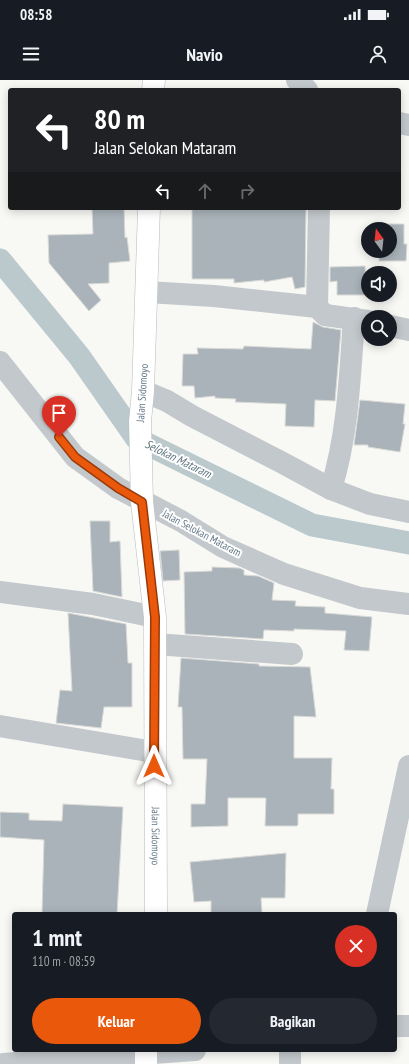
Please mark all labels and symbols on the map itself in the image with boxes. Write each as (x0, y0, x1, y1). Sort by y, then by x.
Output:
north arrow (361, 222, 397, 258)
street label: Jalan Sidomoyo (133, 363, 151, 424)
pin (42, 396, 76, 437)
water label: Selokan Mataram (143, 436, 215, 482)
street label: Jalan Selokan Mataram (159, 506, 244, 560)
position arrow (133, 745, 175, 787)
street label: Jalan Sidomoyo (149, 806, 163, 866)

